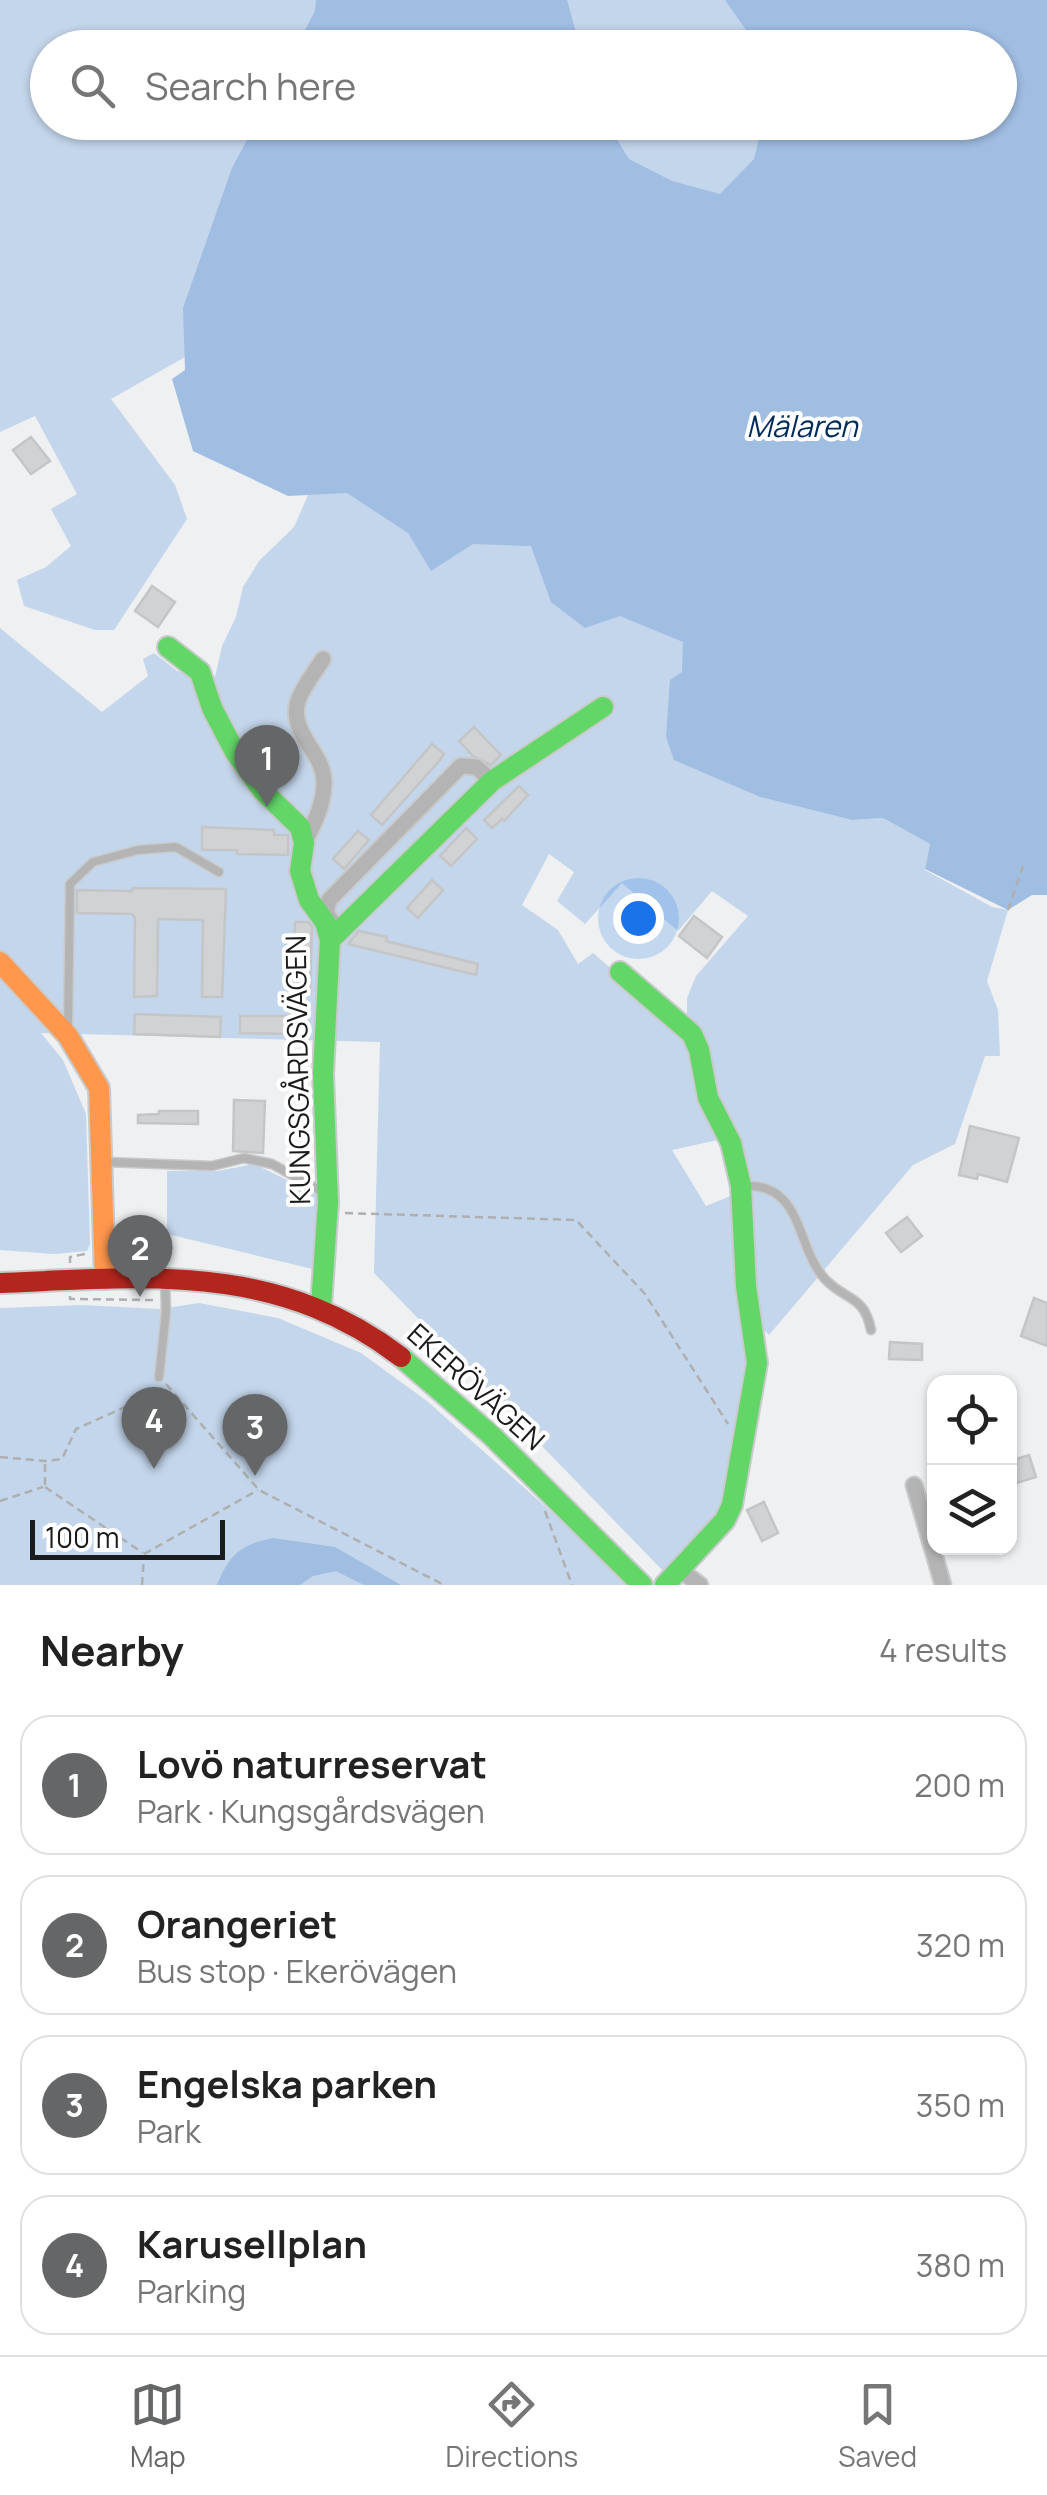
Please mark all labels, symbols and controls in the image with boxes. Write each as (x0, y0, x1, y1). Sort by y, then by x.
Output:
search box (30, 30, 1017, 140)
icon: search (65, 58, 120, 113)
text: Search here (145, 59, 356, 111)
water label: Mälaren (747, 405, 859, 446)
pin: 1 (234, 724, 300, 807)
your location (613, 893, 664, 944)
street label: KUNGSGÅRDSVÄGEN (276, 935, 318, 1205)
pin: 2 (108, 1214, 172, 1297)
street label: EKERÖVÄGEN (400, 1314, 554, 1458)
map controls (927, 1375, 1017, 1555)
button: locate (927, 1375, 1017, 1465)
pin: 4 (122, 1386, 186, 1469)
pin: 3 (222, 1394, 288, 1476)
button: layers (927, 1465, 1017, 1555)
scale bar (30, 1515, 225, 1560)
text: 100 m (45, 1518, 119, 1556)
text: Nearby (40, 1621, 184, 1679)
text: 4 results (879, 1628, 1007, 1672)
text: Lovö naturreservat (137, 1737, 487, 1789)
text: 1 (67, 1763, 82, 1807)
text: 200 m (914, 1763, 1005, 1807)
text: Park · Kungsgårdsvägen (137, 1789, 485, 1833)
text: Orangeriet (137, 1897, 337, 1949)
text: 2 (65, 1923, 84, 1967)
text: 320 m (916, 1923, 1005, 1967)
text: Bus stop · Ekerövägen (137, 1949, 457, 1993)
text: Engelska parken (137, 2057, 437, 2109)
text: 3 (65, 2083, 84, 2127)
text: 350 m (916, 2083, 1005, 2127)
text: Park (137, 2109, 201, 2153)
text: Karusellplan (137, 2217, 367, 2269)
text: 4 (65, 2243, 84, 2287)
text: 380 m (916, 2243, 1005, 2287)
text: Parking (137, 2269, 246, 2313)
tab: Map (130, 2377, 186, 2475)
tab: Directions (446, 2377, 578, 2475)
tab: Saved (838, 2377, 917, 2475)

